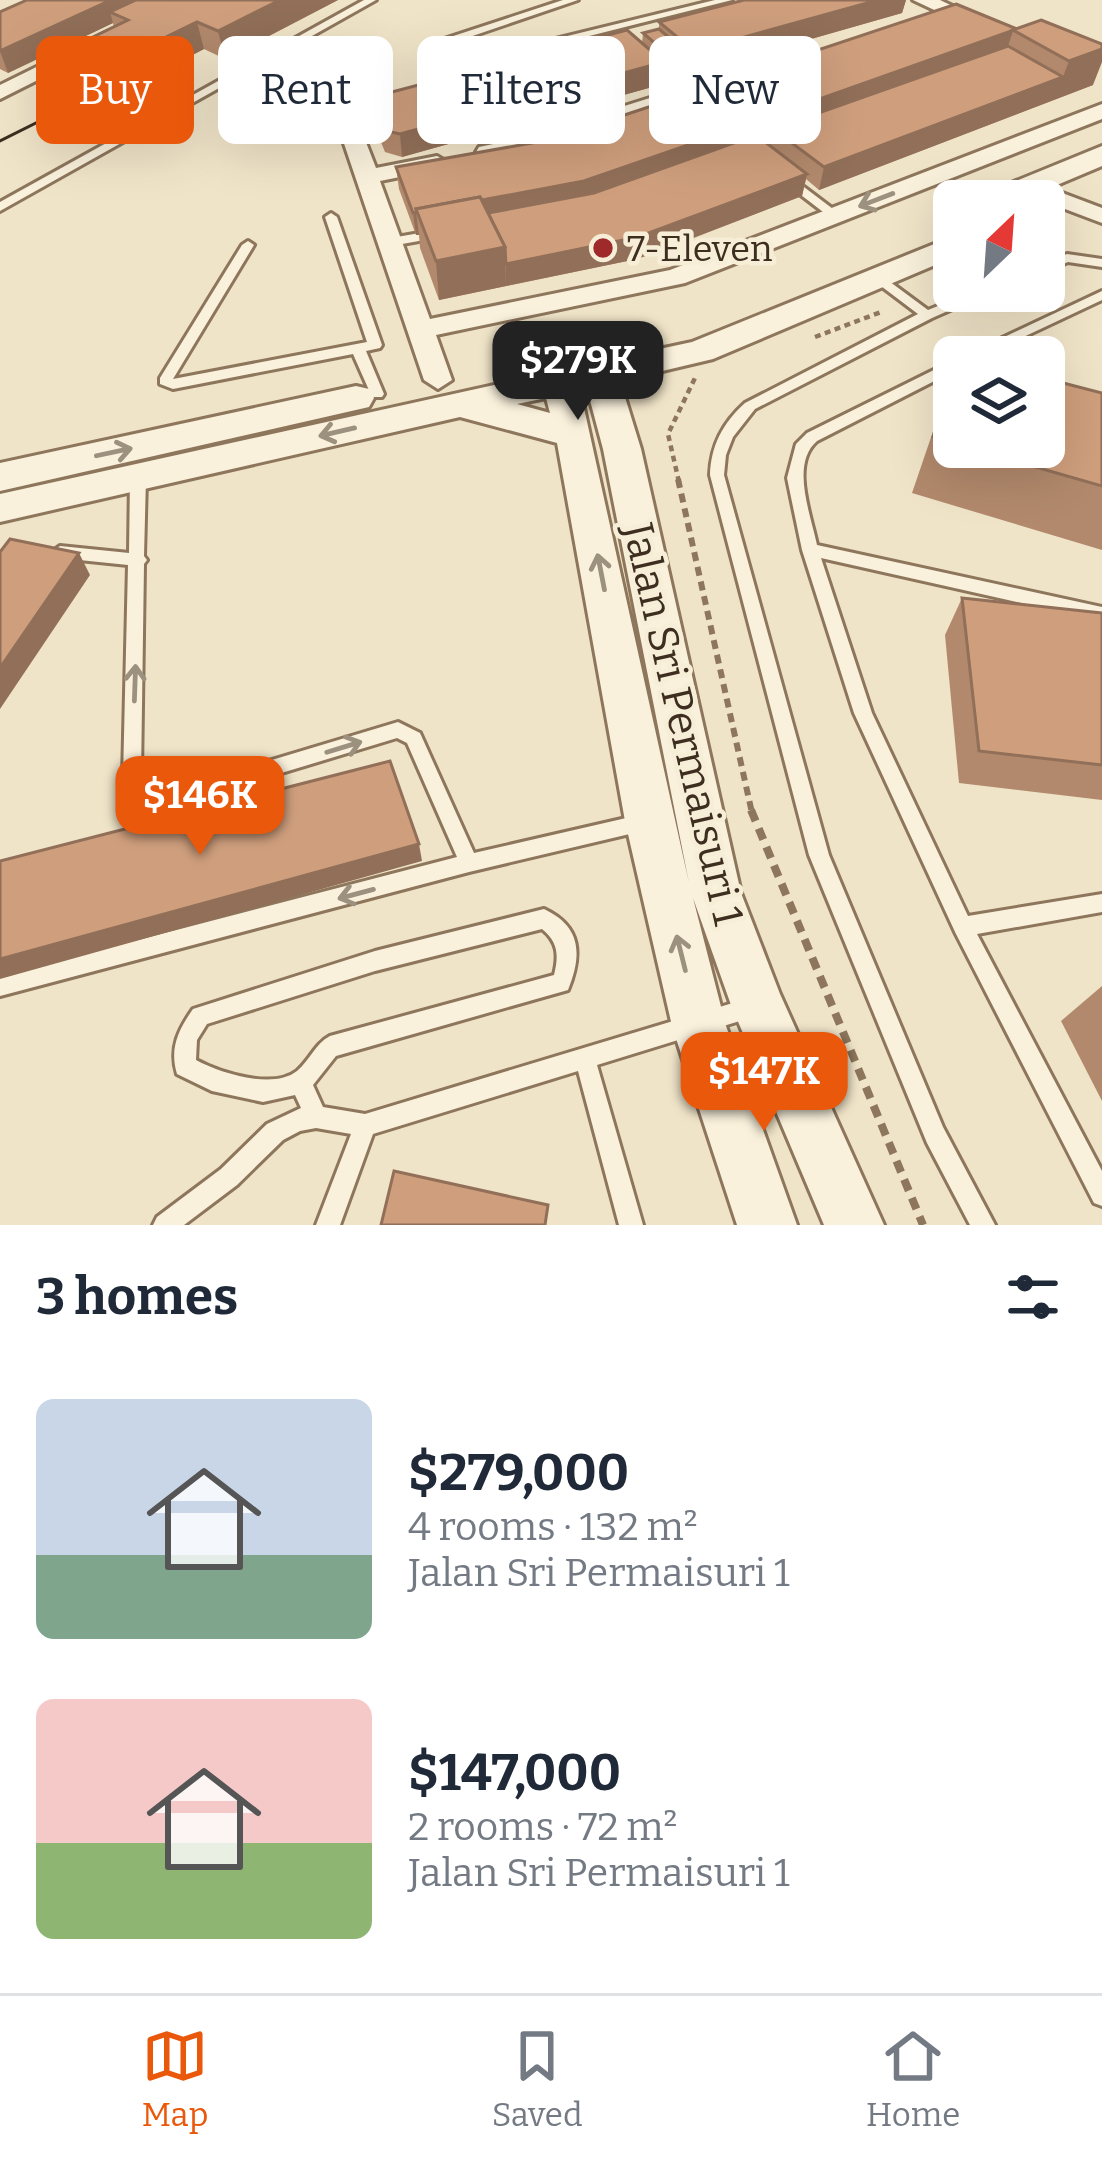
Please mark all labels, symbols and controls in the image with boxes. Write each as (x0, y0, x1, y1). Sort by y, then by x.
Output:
chip: Buy (36, 36, 194, 144)
chip: Rent (218, 36, 393, 144)
chip: Filters (417, 36, 625, 144)
chip: New (649, 36, 821, 144)
north arrow (933, 180, 1065, 312)
map controls (933, 180, 1065, 468)
one-way arrow (858, 190, 895, 212)
place label: 7-Eleven (627, 227, 773, 271)
marker: 7-Eleven (590, 235, 616, 261)
pin: $279K (494, 321, 662, 423)
button: layers (933, 336, 1065, 468)
text: $279K (519, 337, 637, 383)
one-way arrow (319, 422, 357, 445)
one-way arrow (95, 439, 133, 462)
street label: Jalan Sri Permaisuri 1 (612, 517, 754, 930)
one-way arrow (589, 553, 611, 592)
one-way arrow (124, 664, 147, 703)
one-way arrow (324, 734, 362, 756)
pin: $146K (116, 756, 284, 858)
text: $146K (142, 772, 258, 818)
one-way arrow (338, 885, 376, 907)
one-way arrow (669, 935, 691, 973)
pin: $147K (680, 1032, 848, 1134)
text: $147K (708, 1048, 820, 1094)
icon: filters (1000, 1264, 1066, 1330)
text: 3 homes (36, 1266, 238, 1328)
text: $279,000 (408, 1442, 629, 1504)
icon: home (132, 1447, 276, 1591)
text: 4 rooms · 132 m² (408, 1504, 698, 1550)
text: Jalan Sri Permaisuri 1 (408, 1550, 790, 1596)
text: $147,000 (408, 1742, 621, 1804)
icon: home (132, 1747, 276, 1891)
text: 2 rooms · 72 m² (408, 1804, 677, 1850)
text: Jalan Sri Permaisuri 1 (408, 1850, 790, 1896)
tab: Map (142, 2023, 208, 2135)
tab: Saved (492, 2023, 582, 2135)
tab: Home (866, 2023, 960, 2135)

